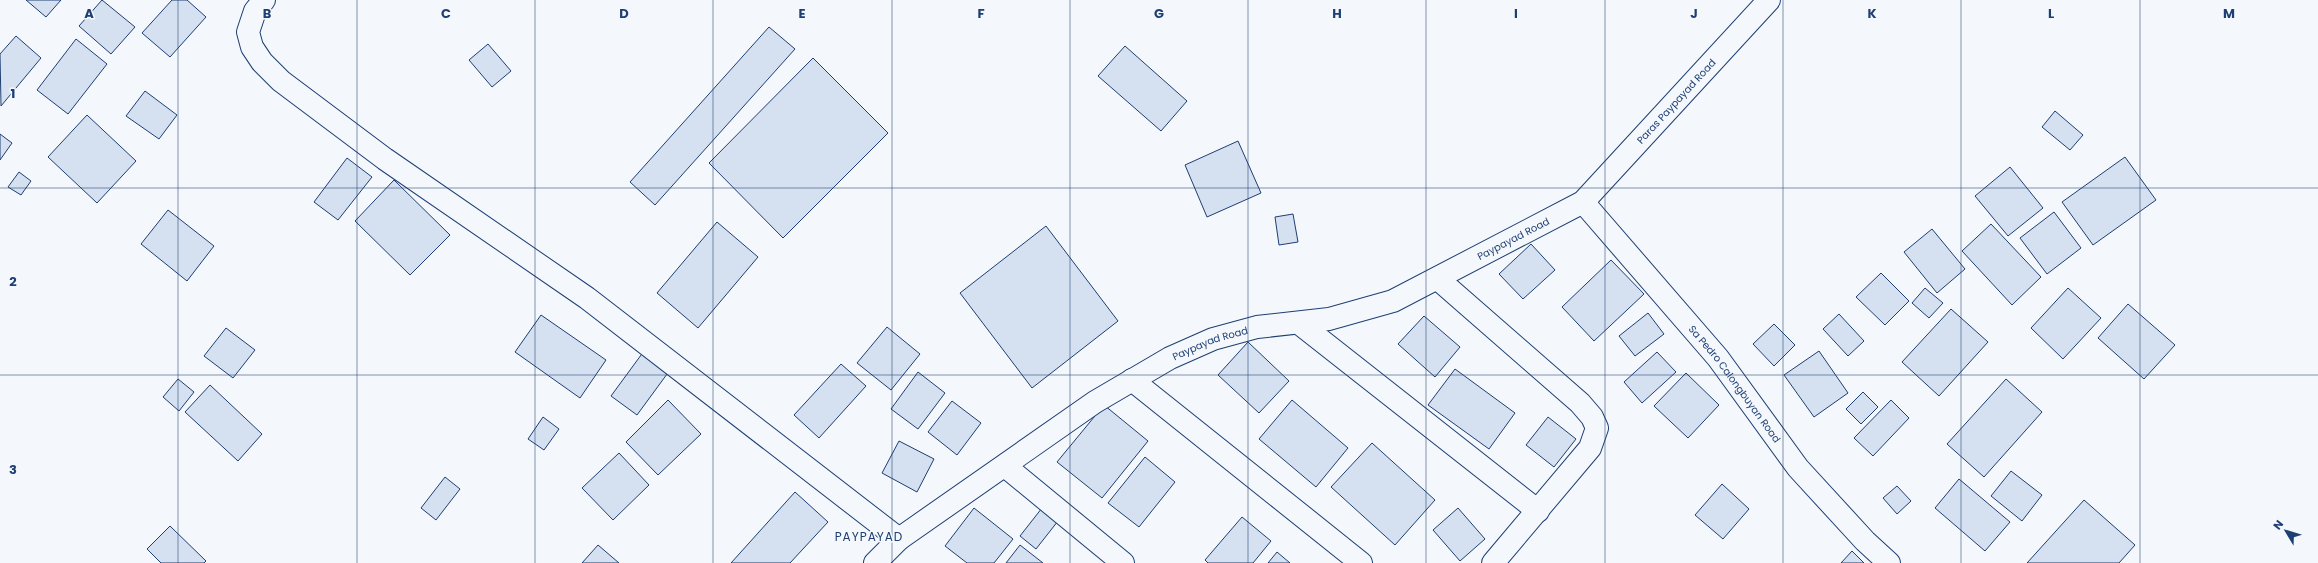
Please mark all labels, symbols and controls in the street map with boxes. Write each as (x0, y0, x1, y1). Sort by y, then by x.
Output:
text: A (84, 4, 94, 23)
text: B (263, 4, 272, 23)
text: C (441, 4, 451, 23)
text: D (619, 4, 629, 23)
text: E (798, 4, 806, 23)
text: F (977, 4, 985, 23)
text: G (1154, 4, 1164, 23)
text: H (1332, 4, 1342, 23)
text: I (1514, 4, 1518, 23)
text: J (1690, 4, 1698, 23)
text: K (1867, 4, 1877, 23)
text: L (2048, 4, 2054, 23)
text: M (2223, 4, 2235, 23)
street label: Paras Paypayad Road (1633, 56, 1719, 147)
text: 1 (11, 84, 15, 103)
street label: Paypayad Road (1475, 214, 1552, 264)
text: 2 (9, 272, 17, 291)
street label: Sa Pedro Calongbuyan Road (1685, 322, 1784, 446)
street label: Paypayad Road (1170, 323, 1250, 364)
text: 3 (9, 460, 17, 479)
north arrow (2266, 511, 2306, 551)
text: N (2269, 517, 2287, 533)
district label: PAYPAYAD (835, 528, 903, 545)

